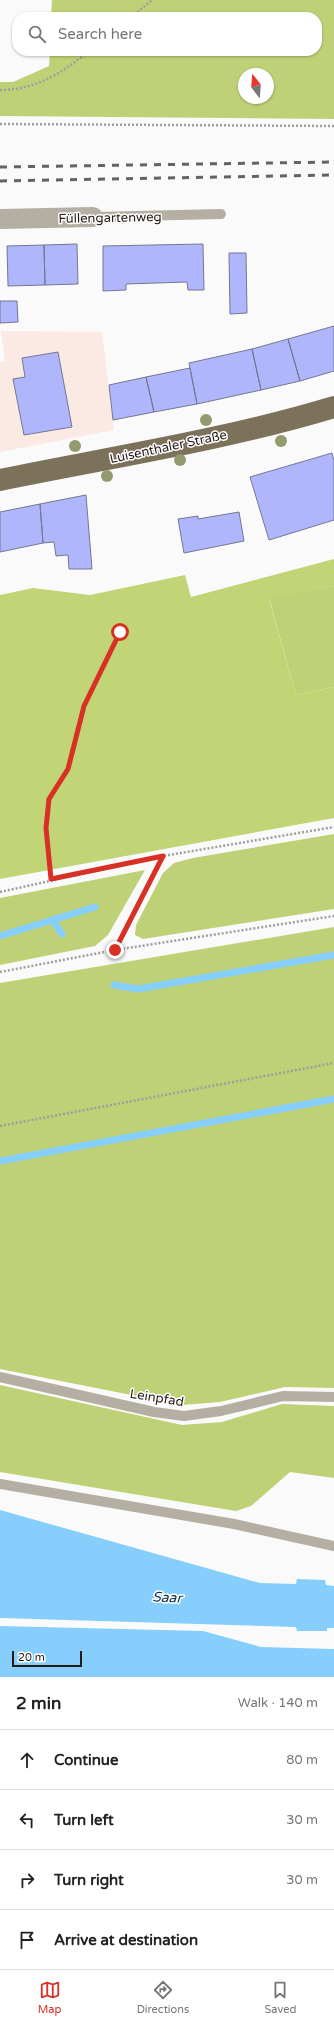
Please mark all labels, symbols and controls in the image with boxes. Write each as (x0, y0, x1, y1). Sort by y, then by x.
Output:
search box (12, 12, 322, 56)
icon: search (26, 23, 48, 45)
text: Search here (58, 25, 142, 43)
north arrow (238, 68, 274, 104)
street label: Füllengartenweg (58, 209, 162, 227)
street label: Luisenthaler Straße (108, 427, 228, 467)
route start (111, 623, 129, 641)
route end (106, 941, 124, 959)
street label: Leinpfad (129, 1386, 185, 1410)
water label: Saar (152, 1588, 184, 1607)
scale bar (12, 1649, 82, 1668)
text: 20 m (18, 1651, 45, 1664)
text: 2 min (16, 1693, 61, 1714)
text: Walk · 140 m (238, 1695, 318, 1711)
icon: ahead (16, 1749, 38, 1771)
text: Continue (54, 1751, 118, 1769)
text: 80 m (286, 1752, 318, 1768)
icon: left (16, 1809, 38, 1831)
text: Turn left (54, 1811, 114, 1829)
text: 30 m (286, 1812, 318, 1828)
icon: right (16, 1869, 38, 1891)
text: Turn right (54, 1871, 124, 1889)
text: 30 m (286, 1872, 318, 1888)
icon: arrive (16, 1929, 38, 1951)
text: Arrive at destination (54, 1931, 198, 1949)
tab: Map (38, 1979, 61, 2016)
tab: Directions (137, 1979, 189, 2016)
tab: Saved (265, 1979, 296, 2016)

